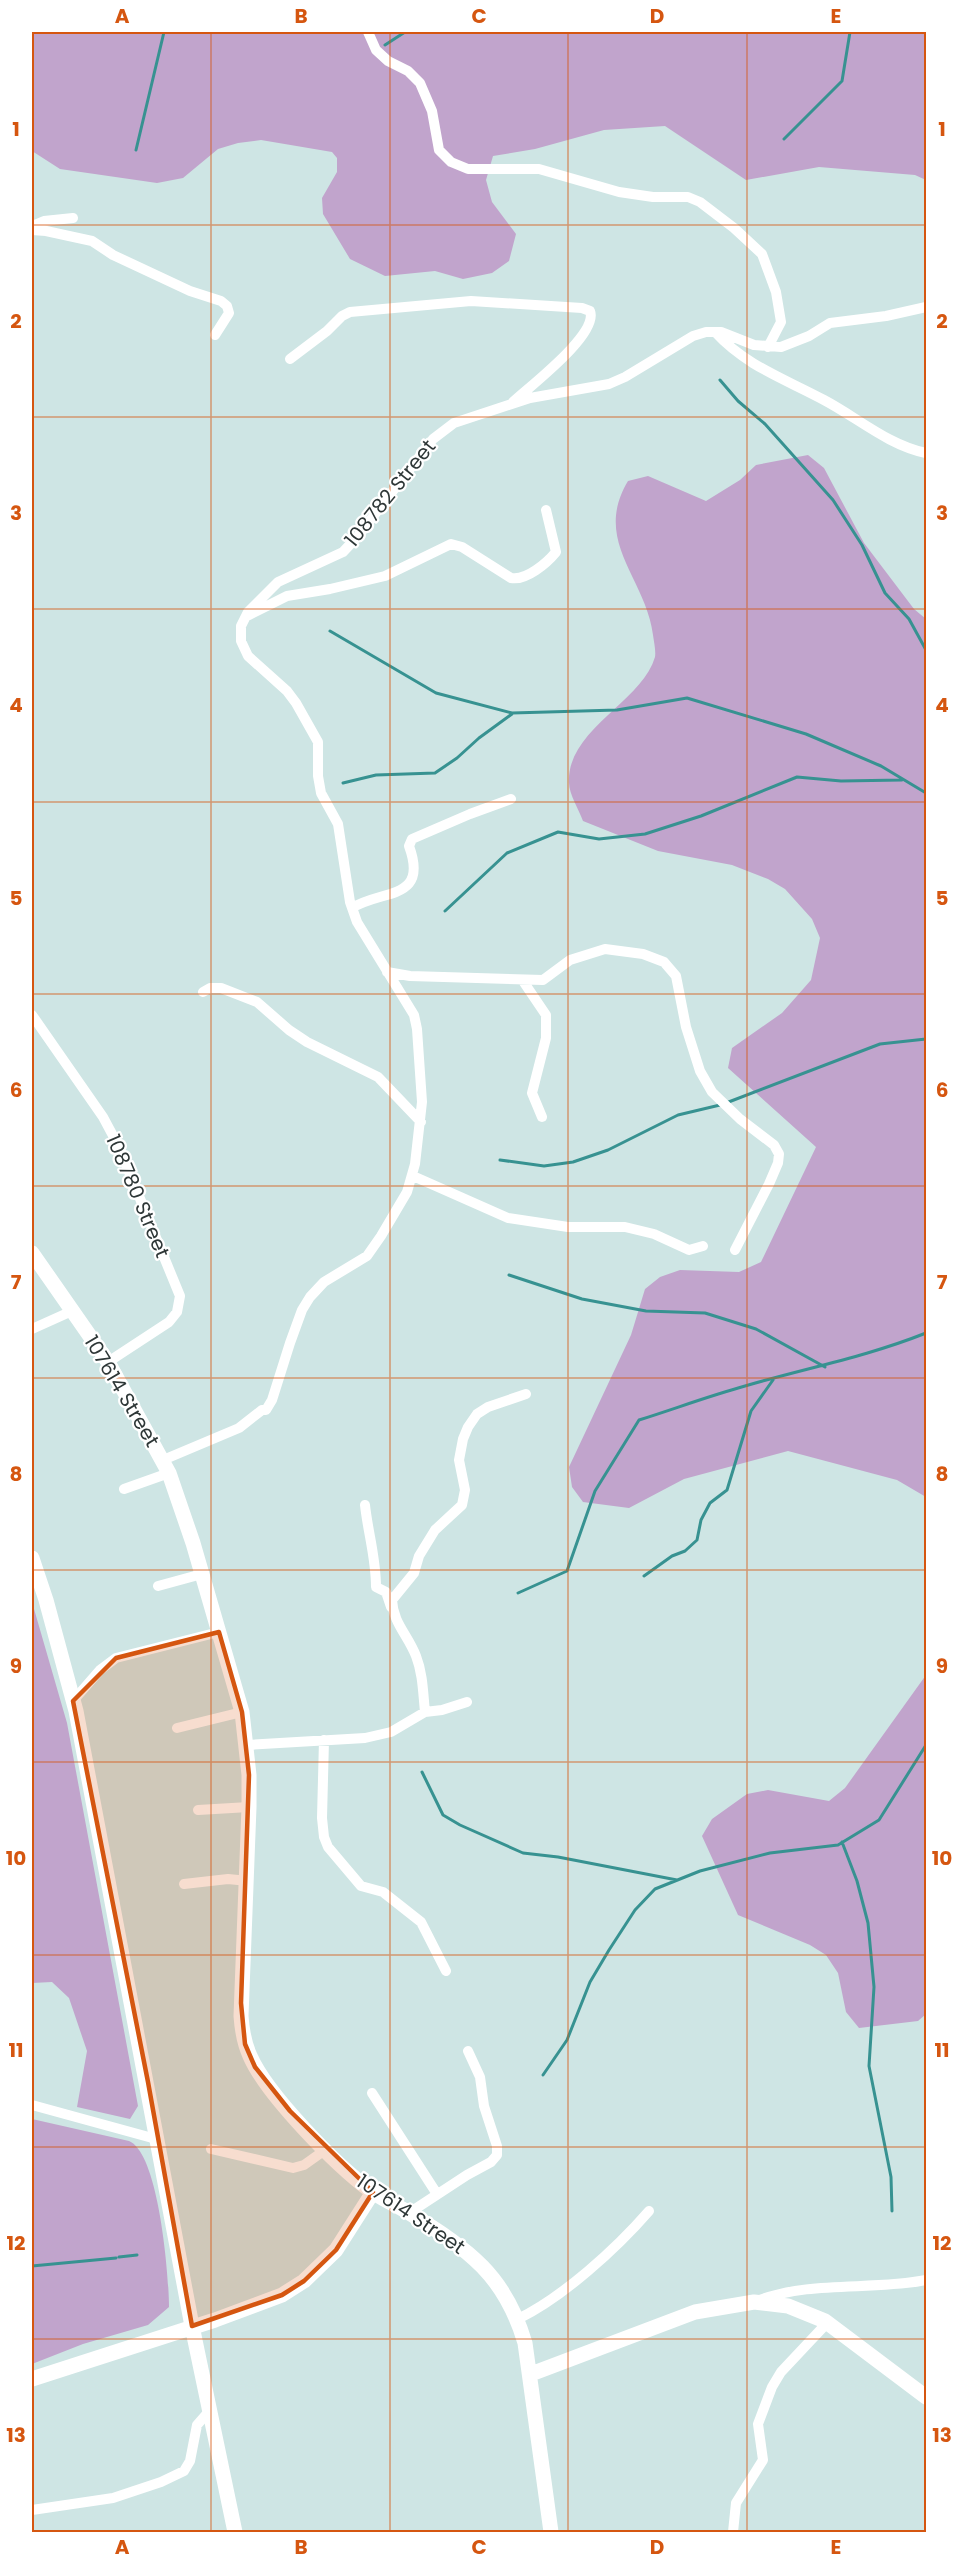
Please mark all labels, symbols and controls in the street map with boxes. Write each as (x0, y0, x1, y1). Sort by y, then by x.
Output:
text: A (115, 2, 130, 30)
text: B (294, 2, 308, 30)
text: C (471, 2, 487, 30)
text: D (650, 2, 664, 30)
text: E (831, 2, 841, 30)
text: 1 (12, 115, 20, 143)
text: 1 (938, 115, 946, 143)
text: 2 (10, 307, 22, 335)
text: 2 (936, 307, 948, 335)
street label: 108782 Street (338, 433, 442, 553)
text: 3 (10, 499, 22, 527)
text: 3 (936, 499, 948, 527)
text: 4 (9, 691, 23, 719)
text: 4 (935, 691, 949, 719)
text: 5 (10, 884, 23, 912)
text: 5 (936, 884, 949, 912)
text: 6 (10, 1076, 22, 1104)
text: 6 (936, 1076, 948, 1104)
street label: 108780 Street (99, 1130, 177, 1262)
text: 7 (11, 1268, 22, 1296)
text: 7 (937, 1268, 948, 1296)
street label: 107614 Street (78, 1330, 166, 1452)
text: 8 (10, 1460, 22, 1488)
text: 8 (936, 1460, 948, 1488)
text: 9 (10, 1652, 22, 1680)
text: 9 (936, 1652, 948, 1680)
text: 10 (6, 1844, 26, 1872)
text: 10 (932, 1844, 952, 1872)
text: 11 (8, 2036, 24, 2064)
text: 11 (934, 2036, 950, 2064)
street label: 107614 Street (351, 2167, 471, 2261)
text: 12 (7, 2229, 25, 2257)
text: 12 (933, 2229, 951, 2257)
text: 13 (6, 2421, 26, 2449)
text: 13 (932, 2421, 952, 2449)
text: A (115, 2533, 130, 2561)
text: B (294, 2533, 308, 2561)
text: C (471, 2533, 487, 2561)
text: D (650, 2533, 664, 2561)
text: E (831, 2533, 841, 2561)

